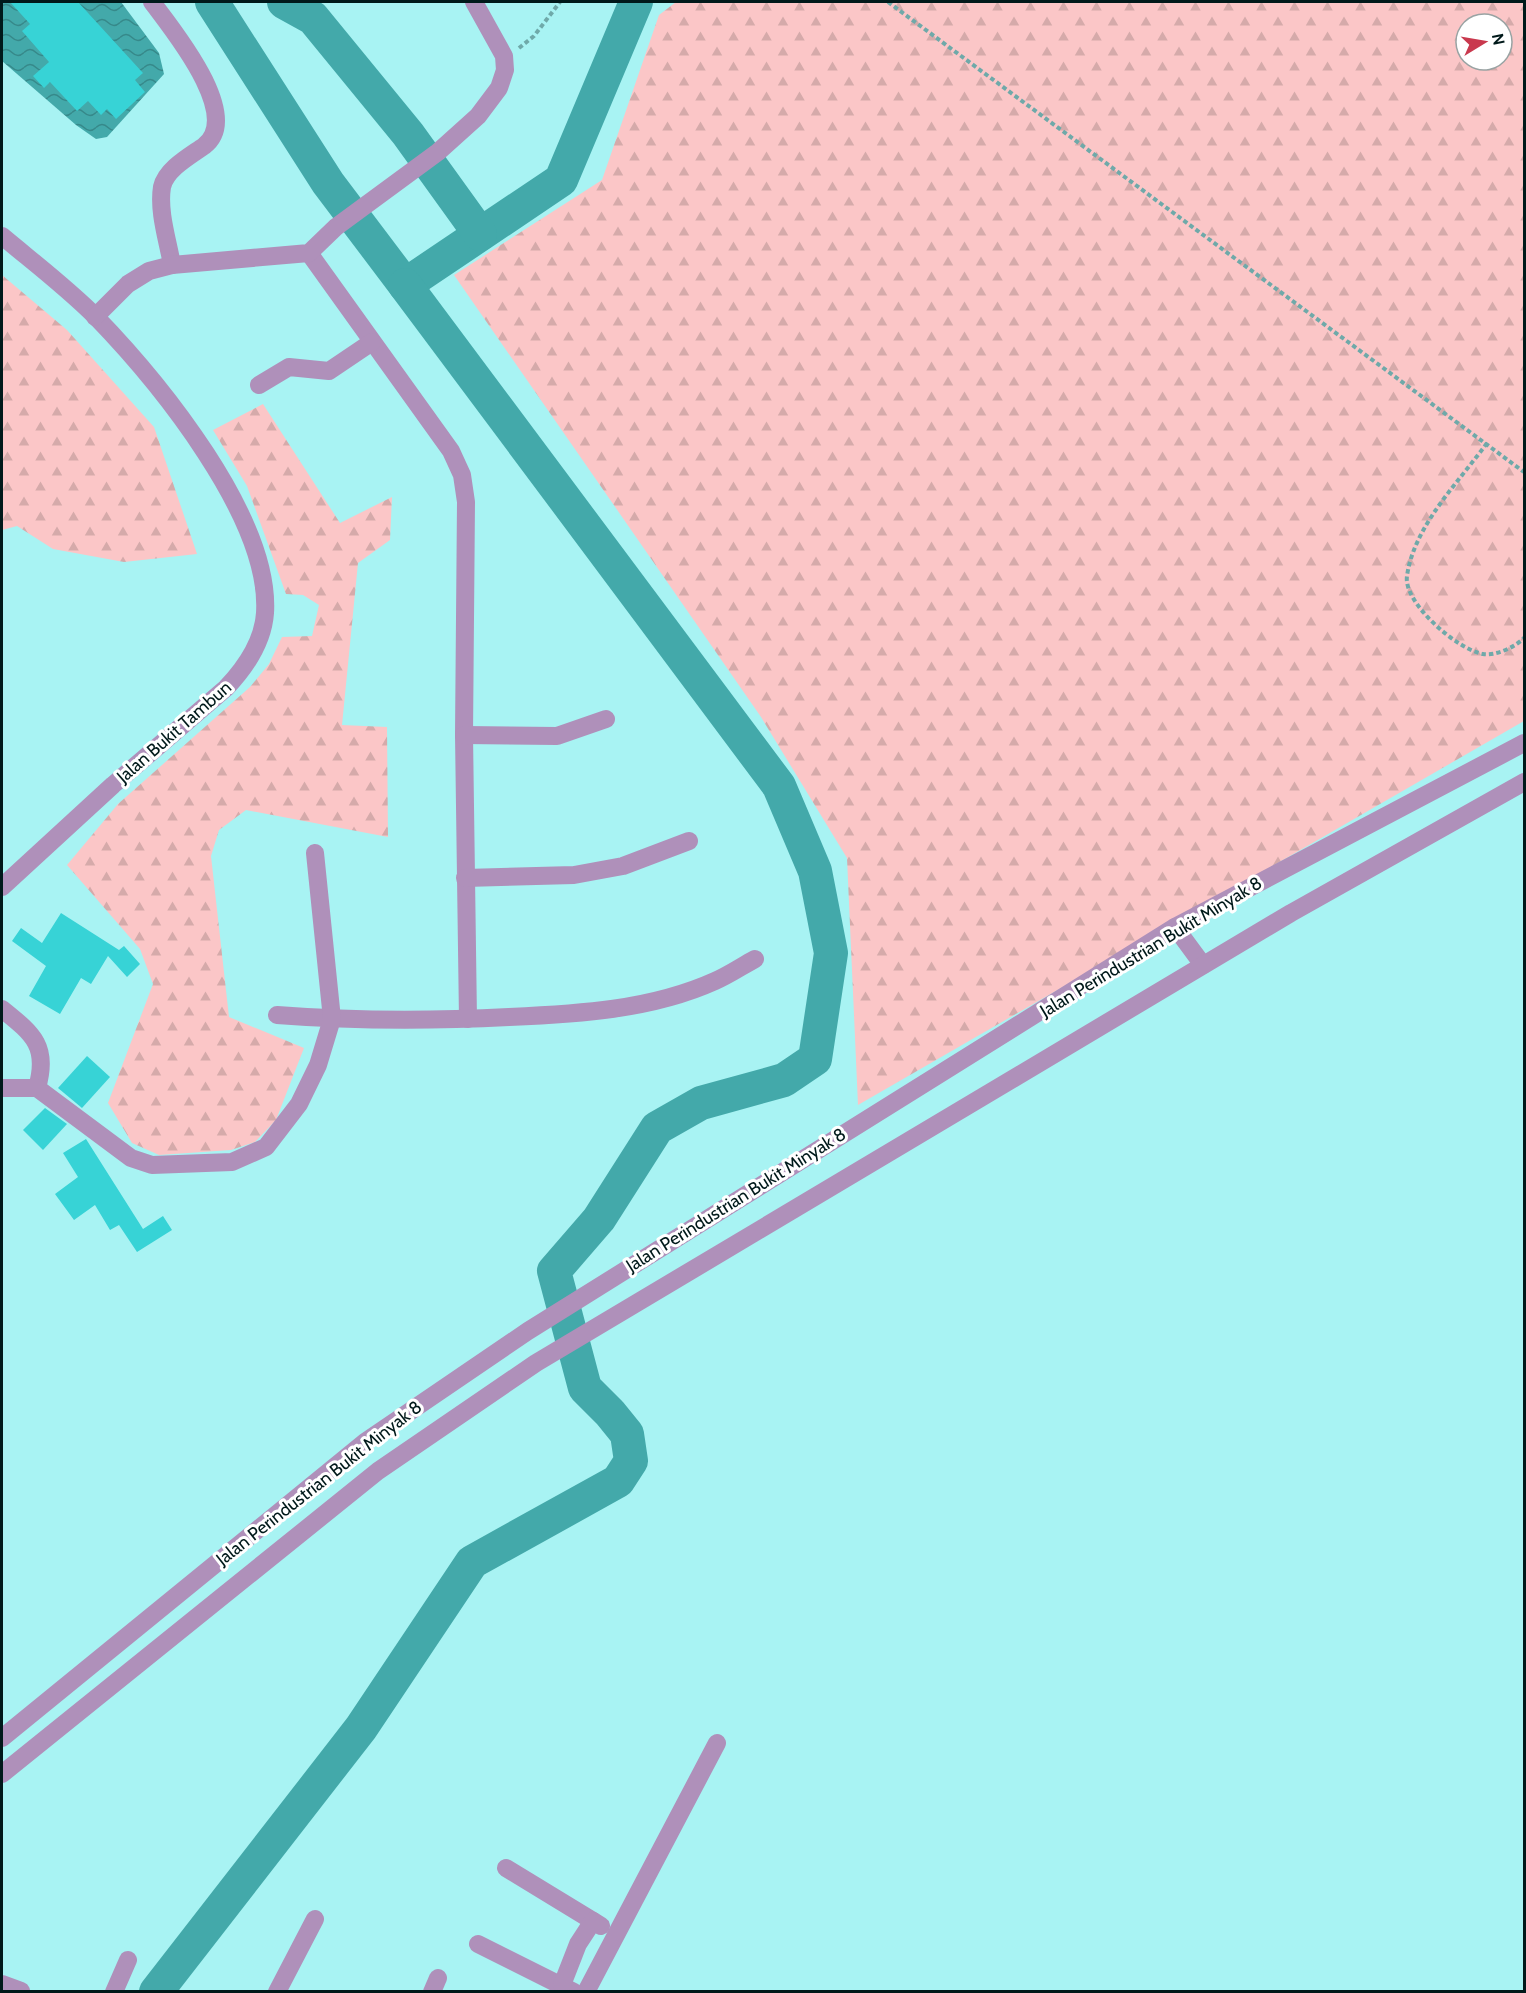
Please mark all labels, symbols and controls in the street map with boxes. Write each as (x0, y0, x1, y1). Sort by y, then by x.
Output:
north arrow (1454, 12, 1514, 72)
text: N (1488, 32, 1509, 47)
street label: Jalan Bukit Tambun (111, 676, 236, 788)
street label: Jalan Perindustrian Bukit Minyak 8 (1035, 872, 1266, 1023)
street label: Jalan Perindustrian Bukit Minyak 8 (621, 1123, 850, 1277)
street label: Jalan Perindustrian Bukit Minyak 8 (211, 1396, 426, 1571)

